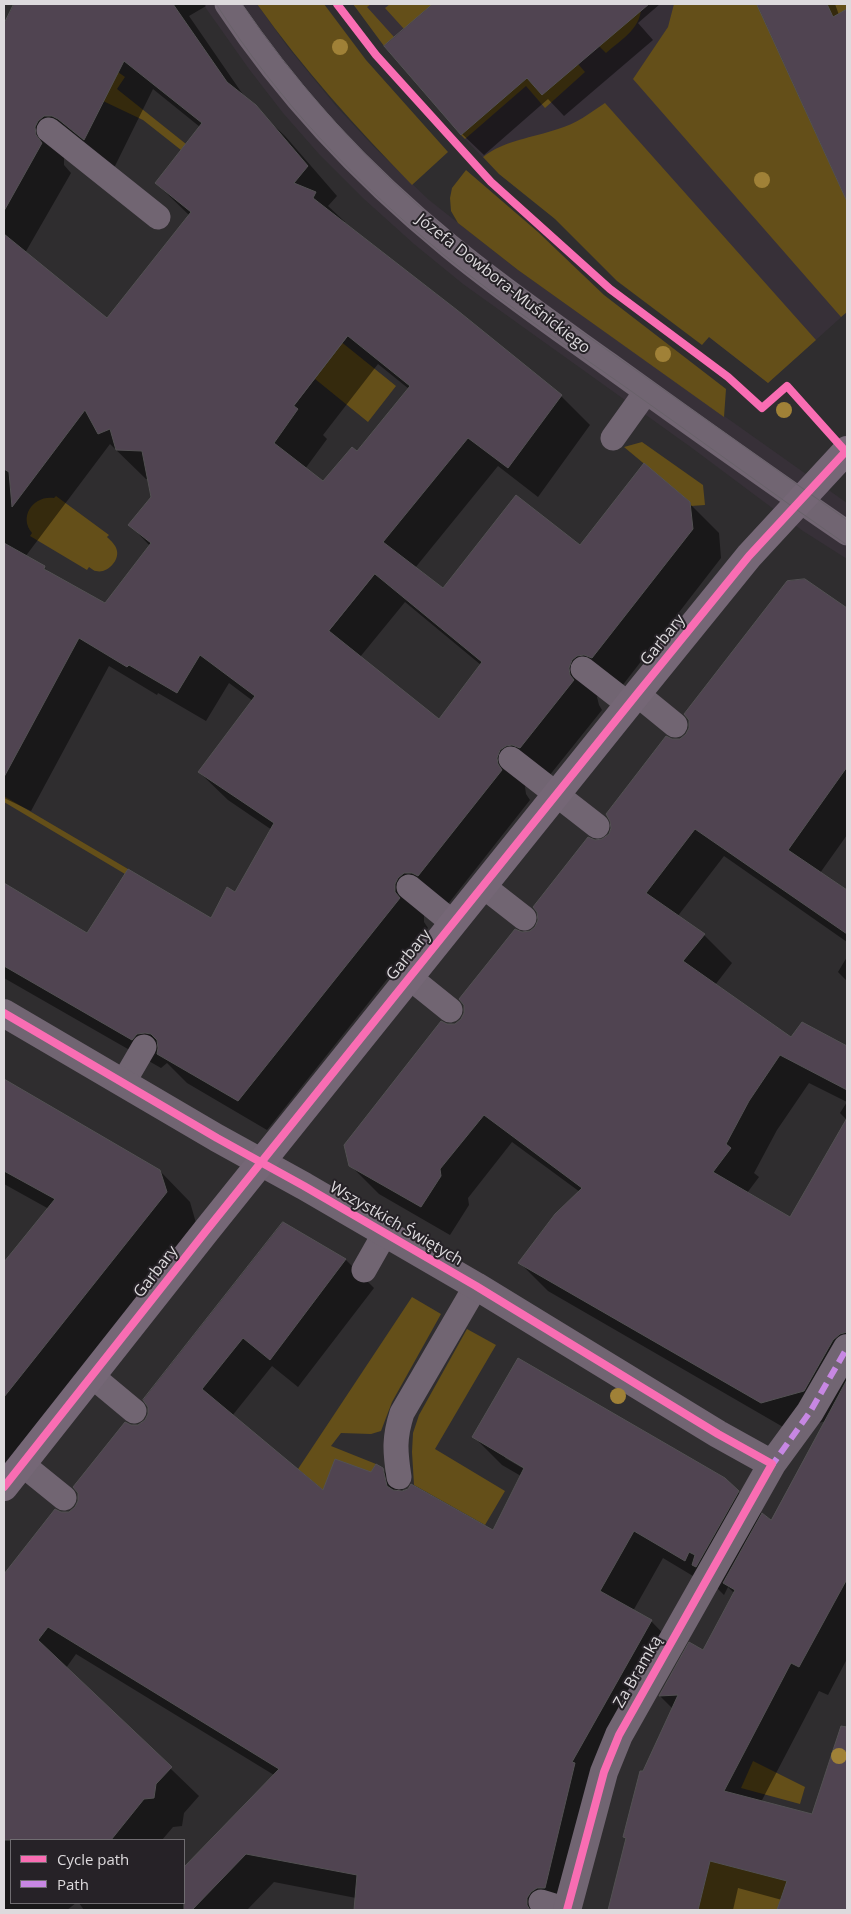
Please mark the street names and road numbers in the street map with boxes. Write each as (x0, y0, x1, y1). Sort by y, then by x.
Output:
street label: Józefa Dowbora-Muśnickiego (412, 210, 594, 358)
street label: Garbary (637, 611, 689, 669)
street label: Garbary (383, 926, 435, 984)
street label: Wszystkich Świętych (326, 1178, 466, 1270)
street label: Garbary (130, 1242, 182, 1302)
street label: Za Bramką (610, 1633, 666, 1711)

